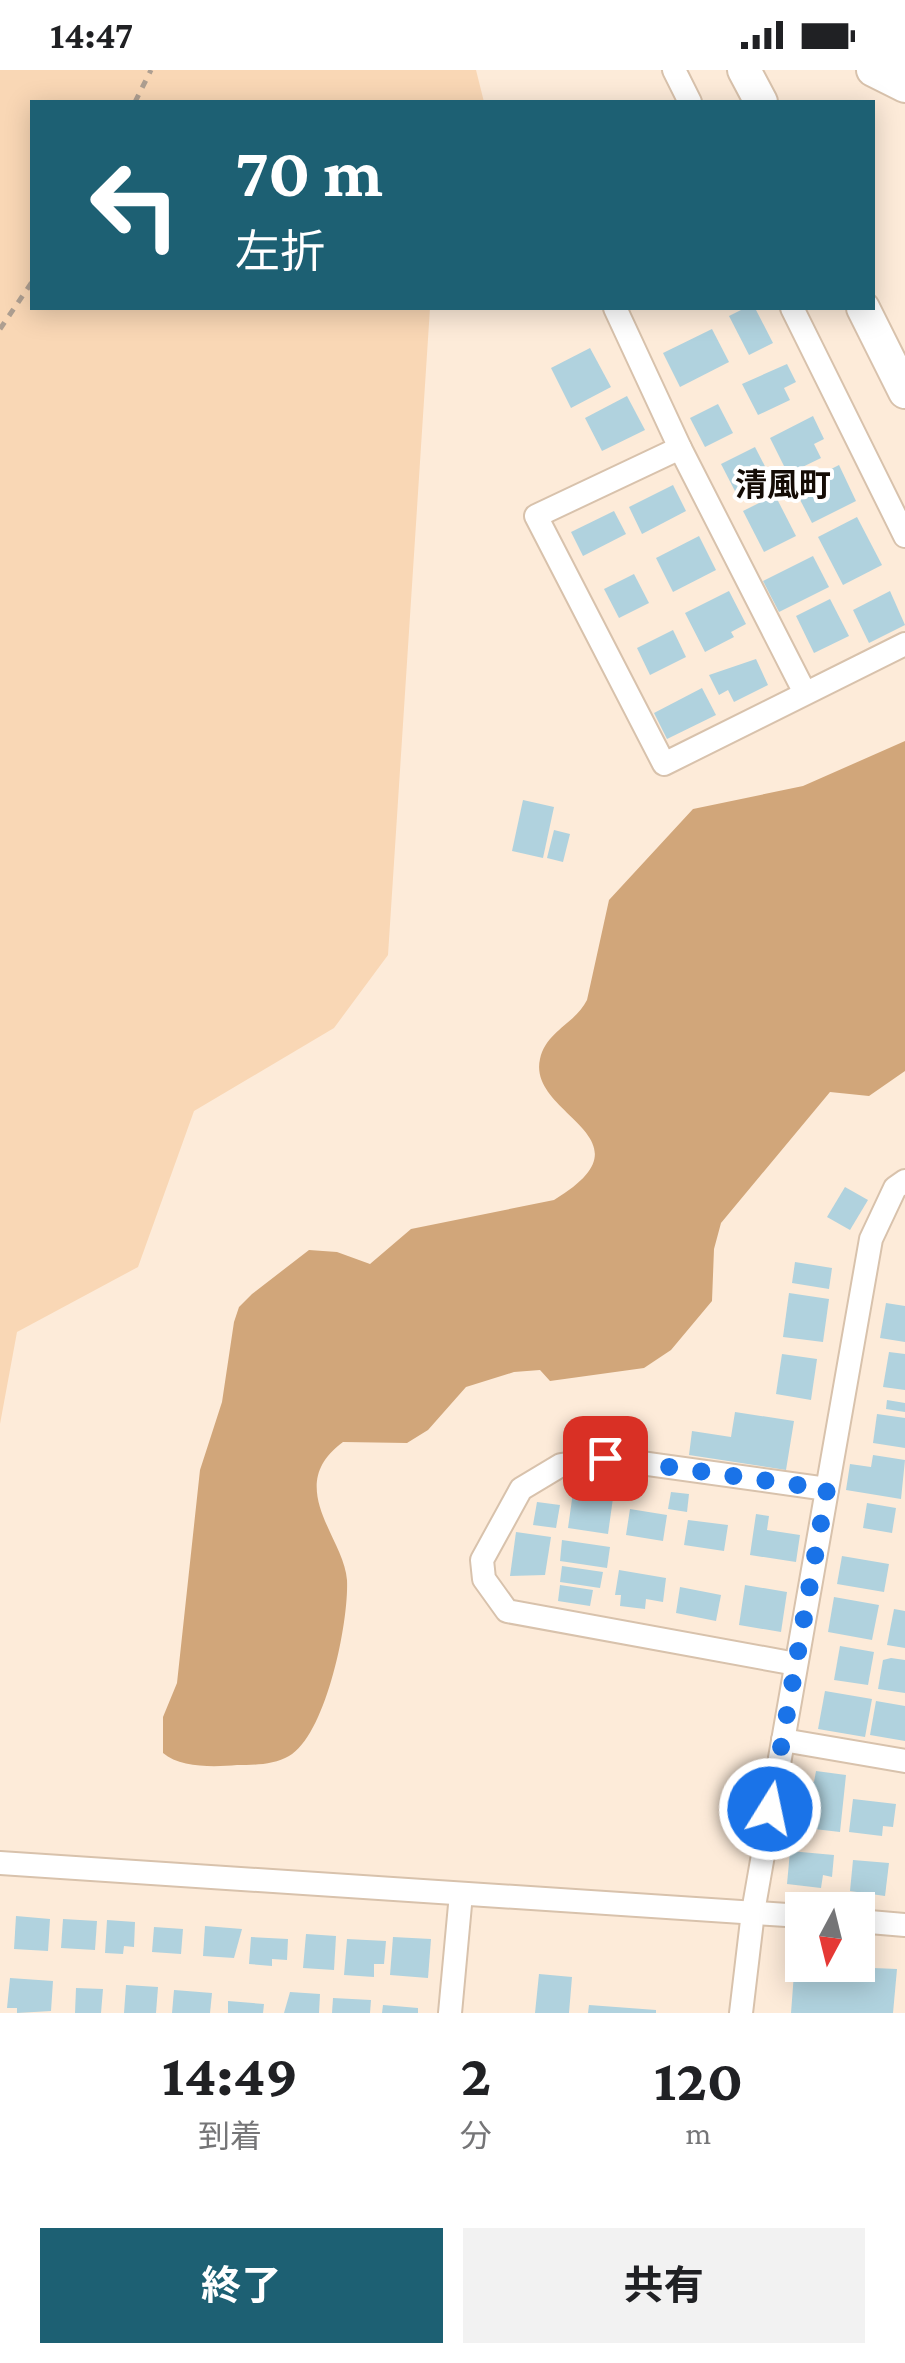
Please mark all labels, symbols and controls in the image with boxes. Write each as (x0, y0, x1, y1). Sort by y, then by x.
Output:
text: 14:47 (50, 14, 133, 56)
text: 70 m (235, 133, 383, 211)
icon: left (70, 140, 200, 270)
text: 左折 (235, 227, 325, 277)
district label: 清風町 (735, 467, 831, 503)
pin (563, 1416, 648, 1501)
icon: arrive (578, 1431, 633, 1486)
position arrow (718, 1757, 822, 1861)
north arrow (785, 1892, 875, 1982)
map controls (785, 1892, 875, 1982)
text: 14:49 (162, 2041, 298, 2108)
text: 2 (461, 2041, 491, 2108)
text: 120 (654, 2046, 743, 2113)
text: m (686, 2115, 711, 2151)
text: 到着 (198, 2118, 262, 2154)
text: 分 (460, 2118, 492, 2154)
button: 終了 (40, 2228, 443, 2343)
button: 共有 (463, 2228, 865, 2343)

